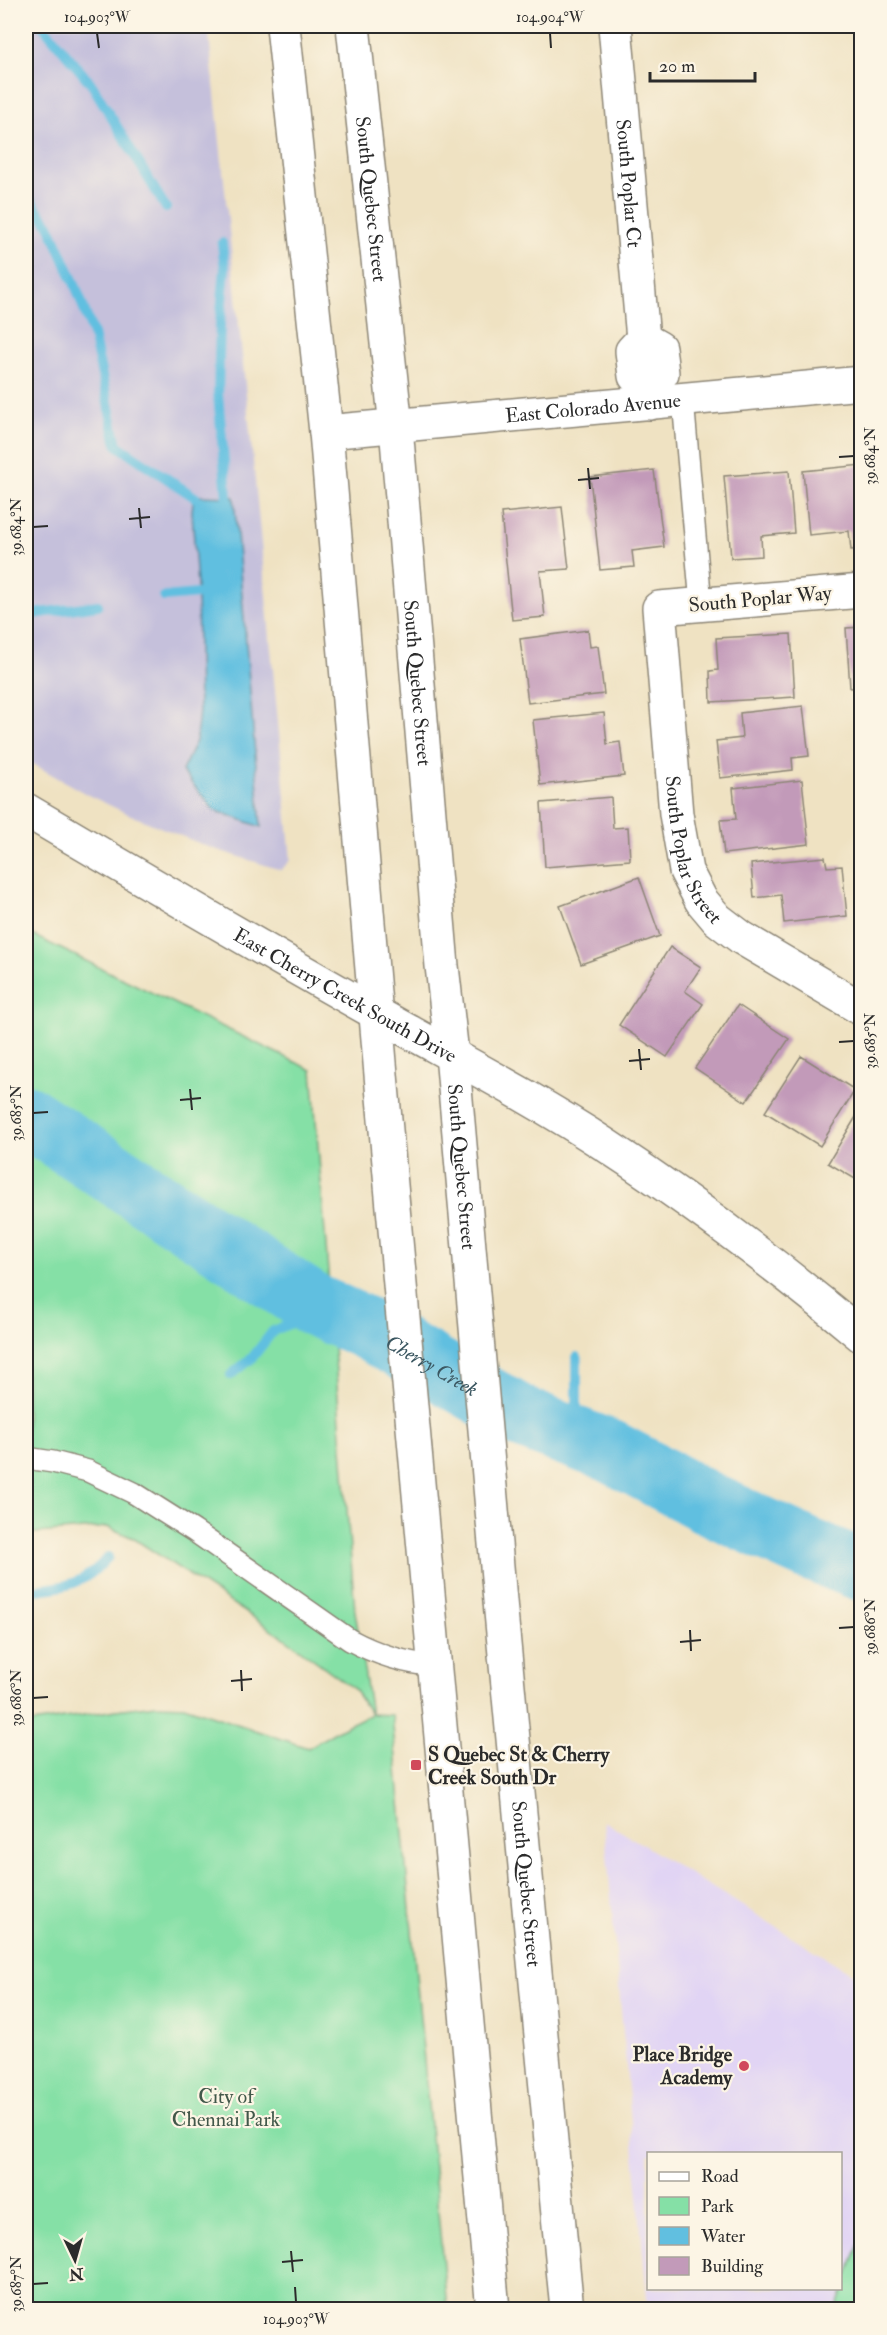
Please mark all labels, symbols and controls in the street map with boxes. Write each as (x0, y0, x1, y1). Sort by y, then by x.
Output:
text: 104.903°W (64, 8, 131, 27)
text: 104.904°W (516, 8, 585, 27)
scale bar (650, 45, 755, 83)
text: 20 m (659, 55, 695, 78)
street label: South Quebec Street (350, 115, 393, 284)
street label: South Poplar Ct (611, 118, 647, 249)
street label: East Colorado Avenue (504, 387, 682, 428)
text: 39.684°N (861, 427, 880, 485)
text: 39.684°N (7, 498, 26, 556)
street label: South Poplar Way (687, 580, 834, 619)
street label: South Quebec Street (398, 599, 437, 767)
street label: South Poplar Street (660, 775, 728, 929)
street label: East Cherry Creek South Drive (229, 922, 461, 1068)
text: 39.685°N (861, 1012, 880, 1069)
street label: South Quebec Street (442, 1083, 482, 1251)
text: 39.685°N (7, 1084, 26, 1141)
water label: Cherry Creek (380, 1328, 483, 1403)
text: 39.686°N (861, 1598, 880, 1656)
text: 39.686°N (7, 1669, 26, 1727)
place label: S Quebec St & Cherry Creek South Dr (428, 1742, 611, 1790)
marker: S Quebec St & Cherry Creek South Dr (409, 1758, 423, 1772)
street label: South Quebec Street (506, 1800, 547, 1968)
place label: Place Bridge Academy (633, 2042, 733, 2091)
marker: Place Bridge Academy (737, 2059, 751, 2073)
park label: City of Chennai Park (172, 2084, 281, 2132)
legend (647, 2152, 842, 2290)
text: Road (701, 2165, 739, 2188)
text: Park (701, 2195, 734, 2218)
text: Water (700, 2225, 745, 2248)
north arrow (45, 2230, 105, 2290)
text: 39.687°N (7, 2255, 26, 2312)
text: Building (701, 2255, 764, 2278)
text: N (68, 2263, 85, 2285)
text: 104.903°W (263, 2310, 330, 2329)

